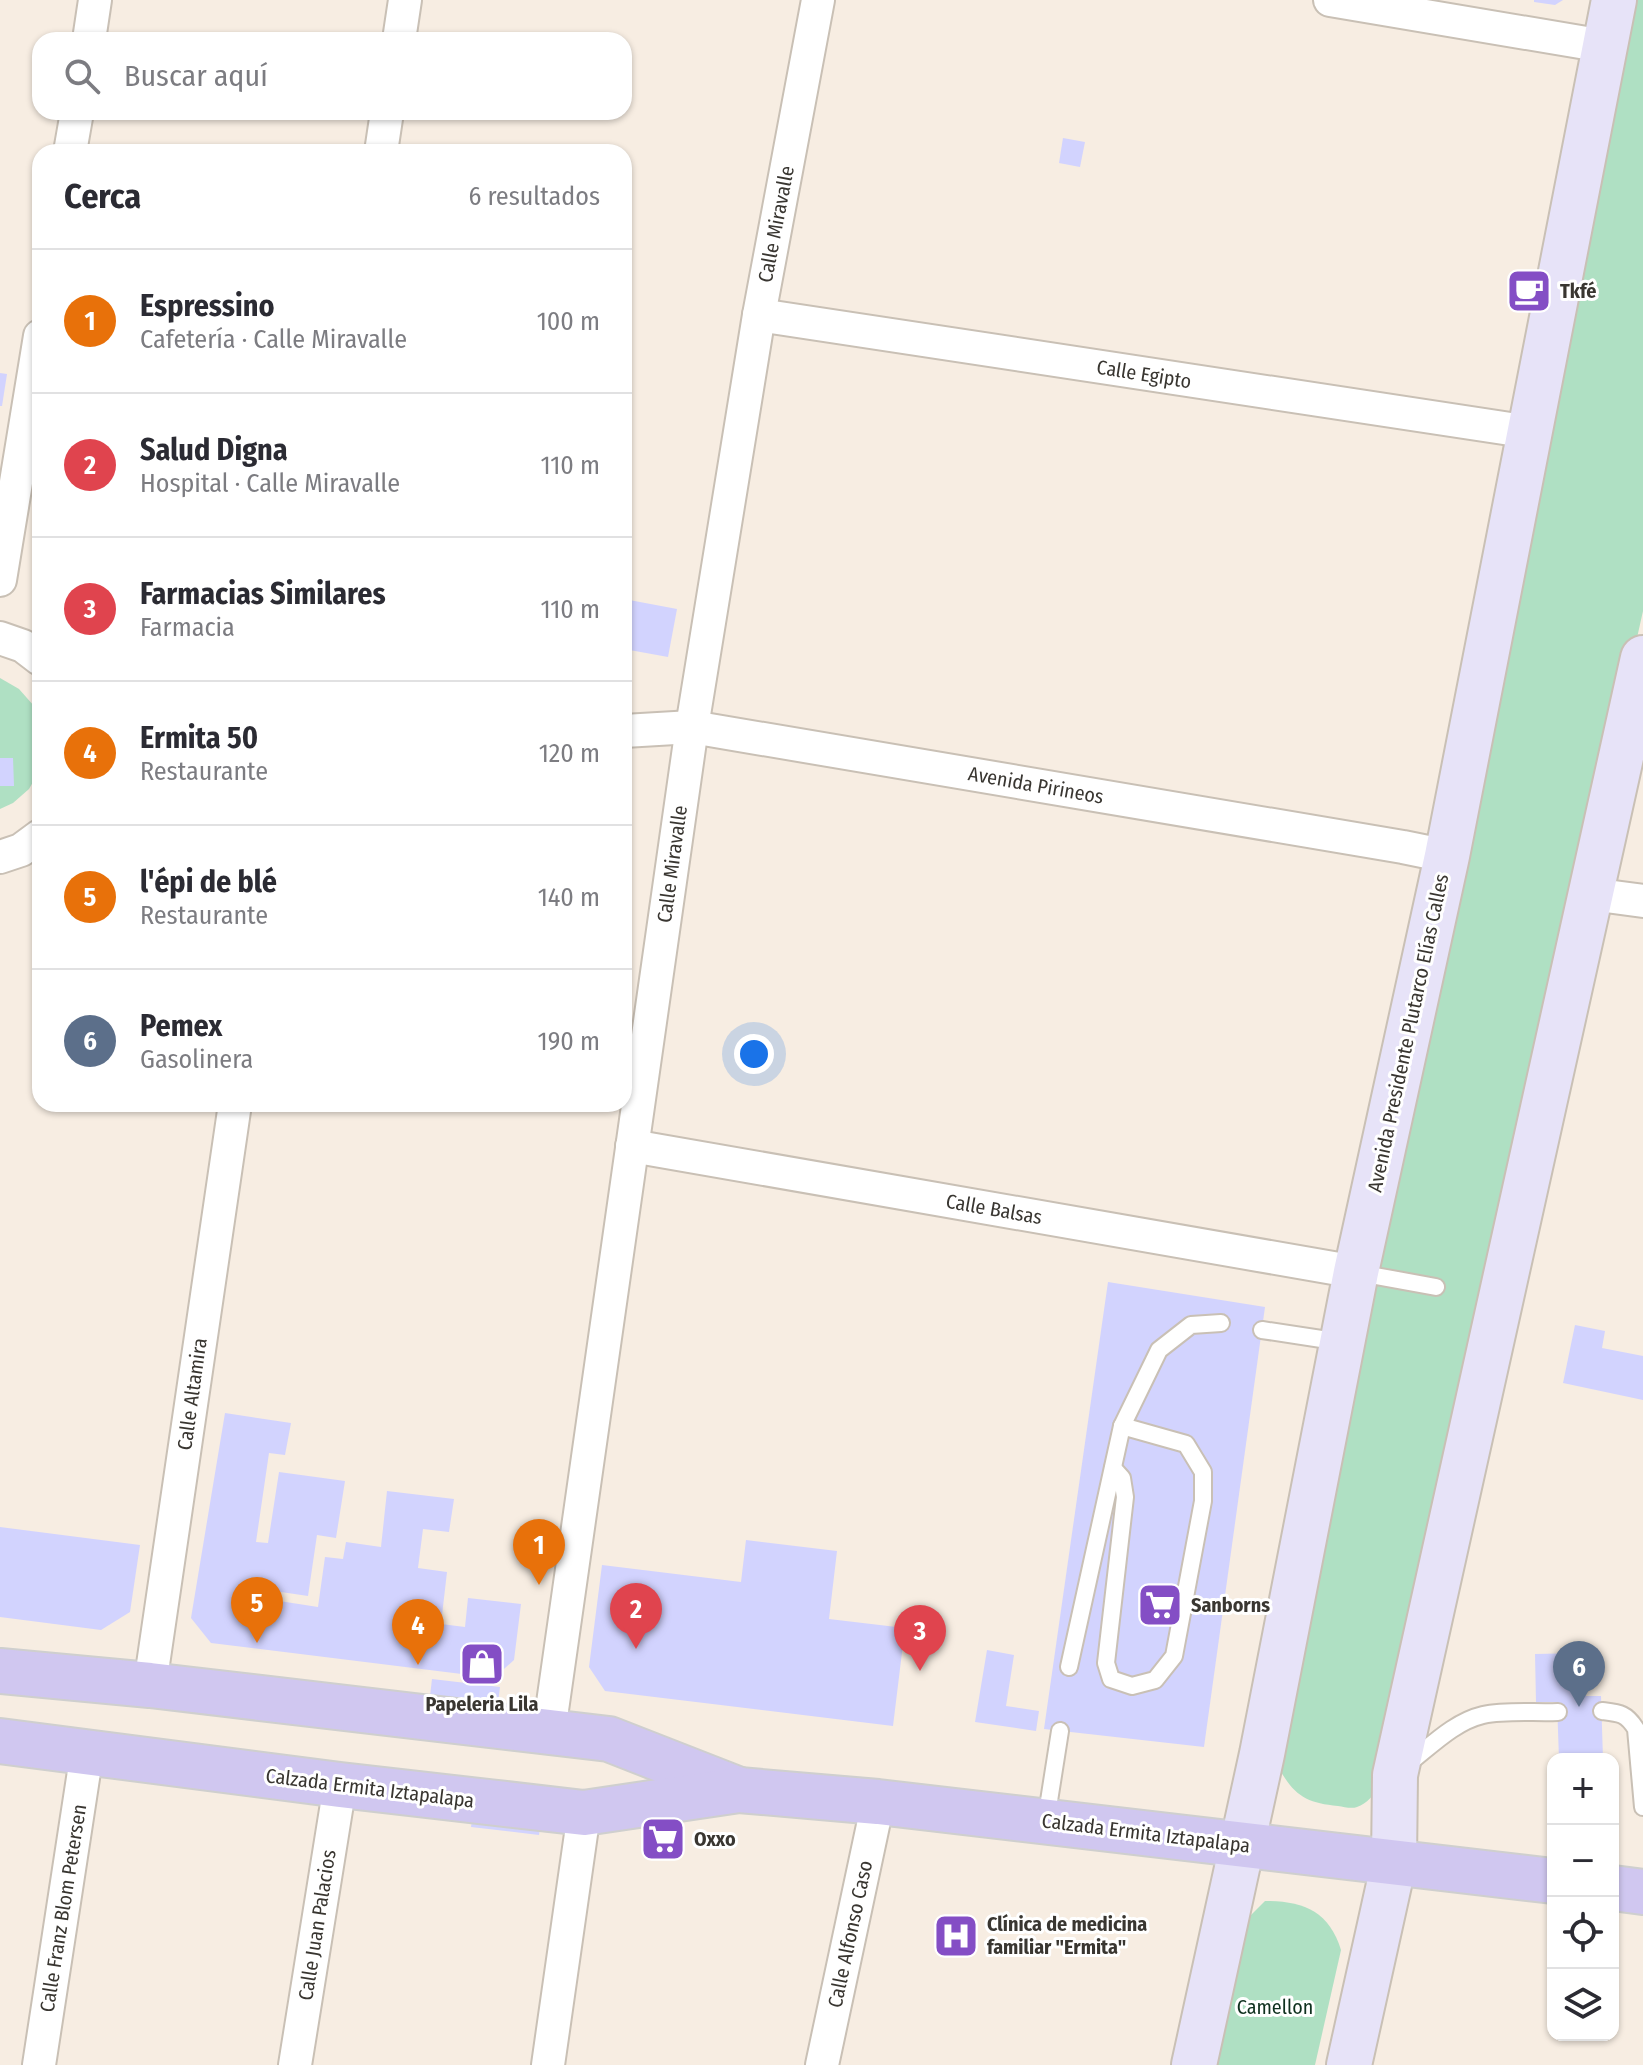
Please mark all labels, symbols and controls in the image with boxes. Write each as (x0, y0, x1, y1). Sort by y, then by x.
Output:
search box (32, 32, 632, 120)
icon: search (60, 54, 104, 98)
text: Buscar aquí (124, 58, 268, 94)
street label: Calle Miravalle (753, 164, 799, 284)
text: Cerca (64, 176, 141, 217)
text: 6 resultados (468, 181, 600, 212)
cafe icon: Tkfé (1505, 267, 1553, 315)
place label: Tkfé (1560, 279, 1597, 303)
text: Espressino (140, 288, 274, 324)
text: 1 (85, 306, 96, 337)
text: 100 m (537, 306, 600, 337)
text: Cafetería · Calle Miravalle (140, 324, 407, 355)
street label: Calle Egipto (1095, 355, 1193, 393)
text: Salud Digna (140, 432, 288, 468)
text: 2 (84, 450, 96, 481)
text: 110 m (540, 450, 600, 481)
text: Hospital · Calle Miravalle (140, 468, 400, 499)
text: Farmacias Similares (140, 576, 386, 612)
text: 3 (84, 594, 96, 625)
text: 110 m (540, 594, 600, 625)
text: Farmacia (140, 612, 235, 643)
text: Ermita 50 (140, 720, 258, 756)
text: 4 (83, 738, 97, 769)
text: 120 m (539, 738, 600, 769)
text: Restaurante (140, 756, 268, 787)
street label: Avenida Pirineos (966, 761, 1106, 809)
street label: Calle Miravalle (652, 804, 692, 924)
text: l'épi de blé (140, 864, 277, 900)
street label: Avenida Presidente Plutarco Elías Calles (1362, 872, 1454, 1194)
text: 5 (84, 882, 96, 913)
text: 140 m (538, 882, 600, 913)
text: Restaurante (140, 900, 268, 931)
text: Pemex (140, 1008, 222, 1044)
text: 6 (83, 1026, 97, 1057)
text: 190 m (538, 1026, 600, 1057)
your location (734, 1034, 774, 1074)
text: Gasolinera (140, 1044, 253, 1075)
street label: Calle Balsas (944, 1189, 1044, 1229)
street label: Calle Altamira (172, 1336, 212, 1452)
pin: 1 (513, 1519, 565, 1585)
pin: 5 (231, 1577, 283, 1643)
supermarket icon: Sanborns (1136, 1581, 1184, 1629)
pin: 2 (610, 1583, 662, 1649)
place label: Sanborns (1191, 1593, 1270, 1617)
pin: 4 (392, 1599, 444, 1665)
pin: 3 (894, 1605, 946, 1671)
shop icon: Papeleria Lila (458, 1640, 506, 1688)
pin: 6 (1553, 1641, 1605, 1707)
place label: Papeleria Lila (426, 1692, 538, 1716)
map controls (1547, 1753, 1619, 2041)
button: + (1547, 1753, 1619, 1825)
street label: Calzada Ermita Iztapalapa (264, 1763, 476, 1813)
street label: Calle Franz Blom Petersen (35, 1802, 91, 2014)
street label: Calzada Ermita Iztapalapa (1040, 1808, 1252, 1858)
supermarket icon: Oxxo (639, 1815, 687, 1863)
button: − (1547, 1825, 1619, 1897)
place label: Oxxo (694, 1827, 736, 1851)
street label: Calle Juan Palacios (293, 1848, 341, 2002)
street label: Calle Alfonso Caso (823, 1858, 877, 2010)
button: locate (1547, 1897, 1619, 1969)
hospital icon: Clínica de medicina familiar "Ermita" (932, 1912, 980, 1960)
place label: Clínica de medicina familiar "Ermita" (987, 1912, 1147, 1959)
button: layers (1547, 1969, 1619, 2041)
park label: Camellon (1237, 1995, 1313, 2019)

